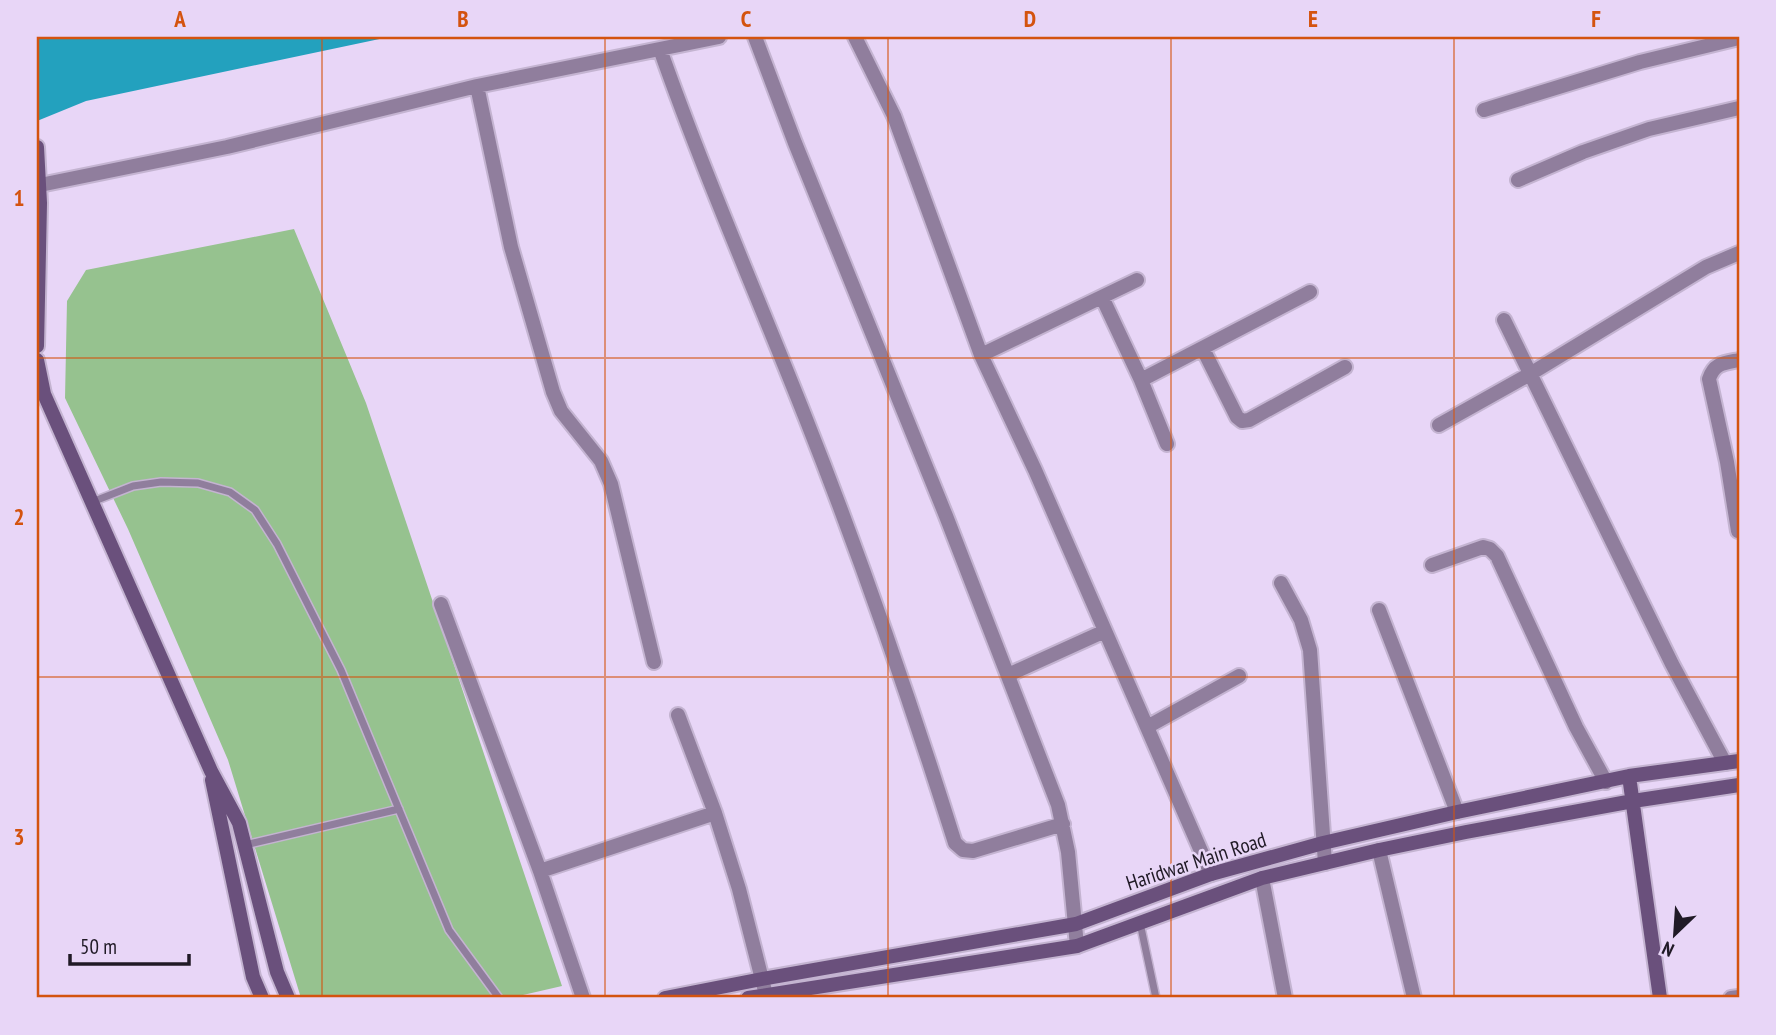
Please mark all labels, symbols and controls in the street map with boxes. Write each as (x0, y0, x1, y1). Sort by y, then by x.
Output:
text: A (173, 4, 186, 33)
text: B (457, 4, 469, 33)
text: C (741, 4, 752, 33)
text: D (1024, 4, 1036, 33)
text: E (1308, 4, 1318, 33)
text: F (1591, 4, 1601, 33)
text: 1 (14, 183, 25, 212)
text: 2 (14, 502, 25, 531)
text: 3 (14, 822, 25, 851)
street label: Haridwar Main Road (1122, 826, 1270, 896)
north arrow (1640, 898, 1710, 968)
scale bar (70, 923, 189, 967)
text: 50 m (80, 933, 117, 960)
text: N (1658, 936, 1678, 962)

